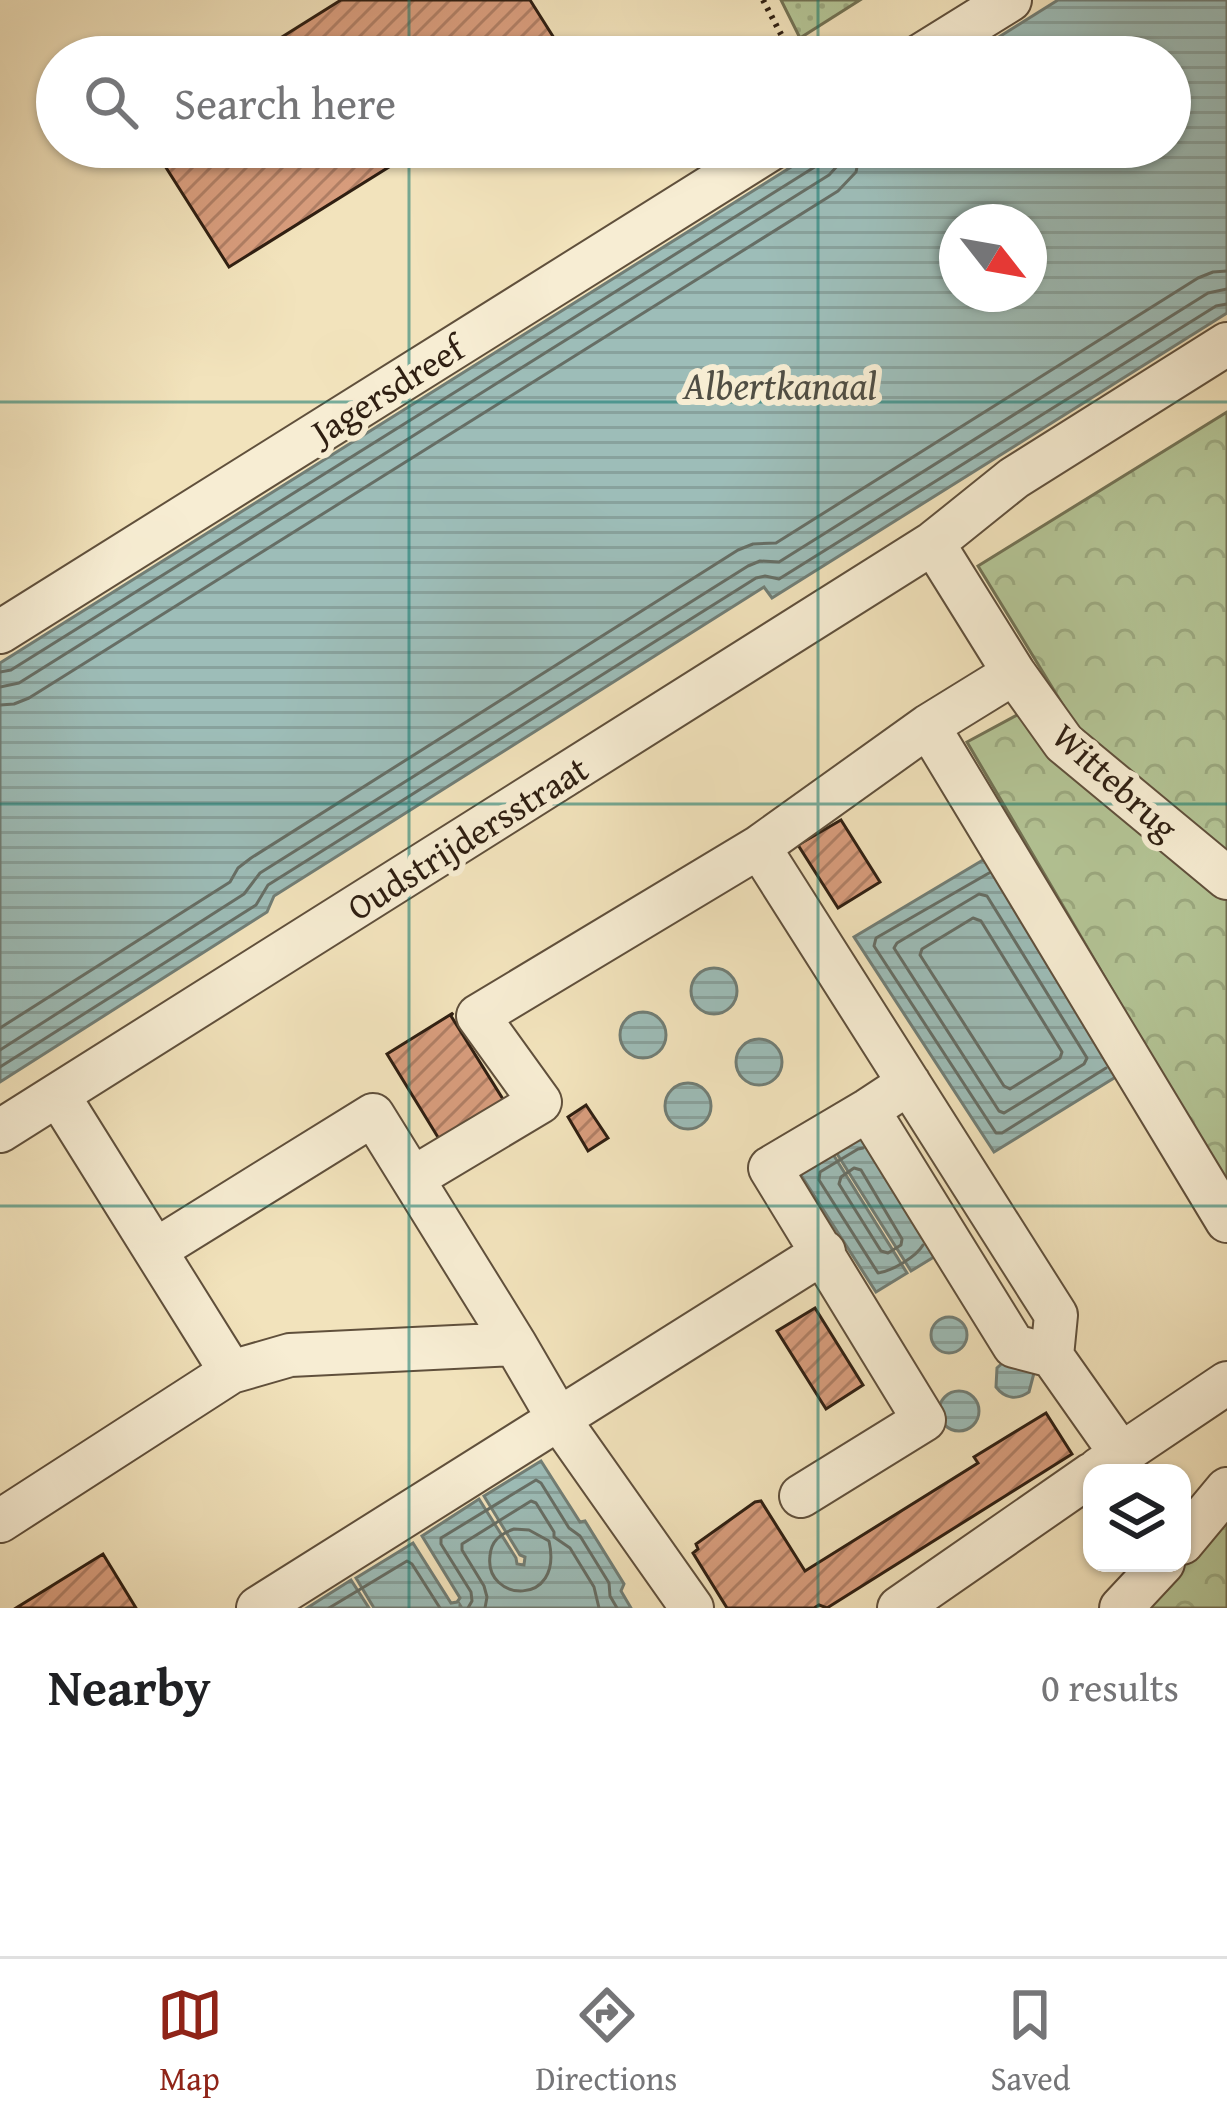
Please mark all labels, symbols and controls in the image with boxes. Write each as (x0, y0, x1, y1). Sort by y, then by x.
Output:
search box (36, 36, 1191, 168)
icon: search (78, 69, 144, 135)
text: Search here (174, 70, 396, 135)
north arrow (939, 204, 1047, 312)
street label: Jagersdreef (297, 319, 477, 459)
water label: Albertkanaal (682, 356, 877, 413)
street label: Wittebrug (1041, 710, 1191, 852)
street label: Oudstrijdersstraat (336, 741, 598, 933)
map controls (1083, 1464, 1191, 1572)
button: layers (1083, 1464, 1191, 1572)
text: Nearby (48, 1649, 211, 1724)
text: 0 results (1041, 1658, 1179, 1715)
tab: Map (157, 1982, 223, 2102)
tab: Directions (536, 1982, 677, 2102)
tab: Saved (991, 1982, 1070, 2102)

